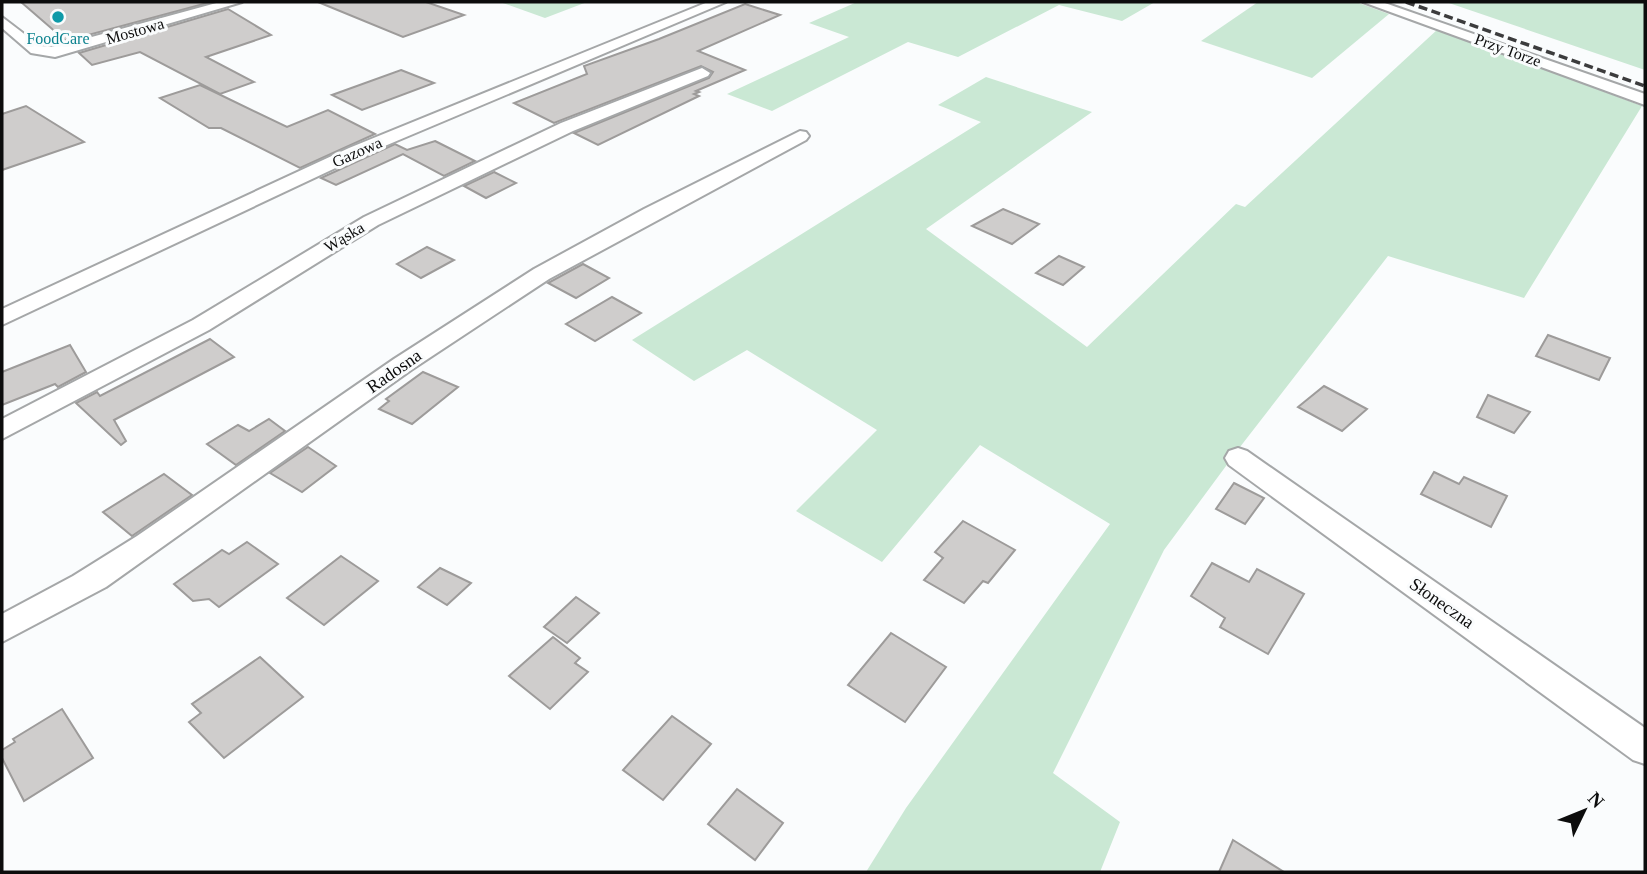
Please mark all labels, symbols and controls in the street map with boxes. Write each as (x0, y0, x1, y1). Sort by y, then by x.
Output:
marker: FoodCare (50, 9, 66, 25)
street label: Mostowa (104, 15, 166, 47)
place label: FoodCare (26, 30, 90, 47)
street label: Przy Torze (1472, 30, 1543, 71)
street label: Gazowa (330, 134, 384, 170)
street label: Wąska (321, 219, 368, 256)
street label: Radosna (363, 345, 425, 397)
street label: Słoneczna (1406, 574, 1478, 632)
north arrow (1549, 776, 1619, 846)
text: N (1584, 788, 1609, 812)

